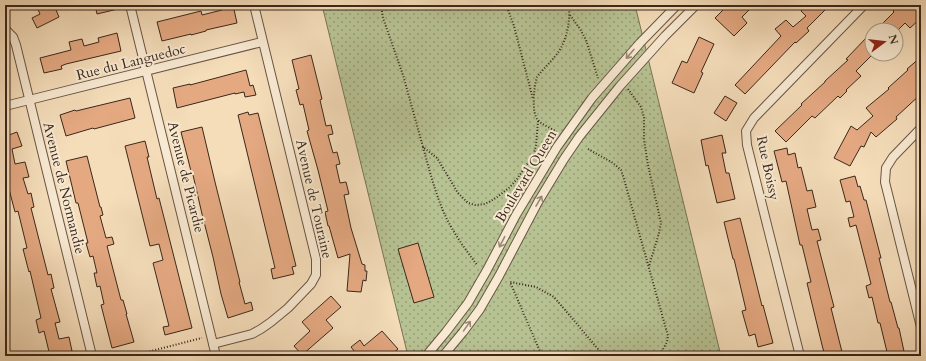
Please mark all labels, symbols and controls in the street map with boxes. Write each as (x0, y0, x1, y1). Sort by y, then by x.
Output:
north arrow (864, 22, 904, 62)
text: N (885, 33, 902, 47)
street label: Rue du Languedoc (74, 39, 188, 85)
one-way arrow (626, 49, 635, 60)
street label: Avenue de Picardie (163, 119, 209, 235)
street label: Avenue de Normandie (38, 120, 90, 256)
street label: Boulevard Queen (491, 126, 561, 226)
street label: Rue Boissy (752, 134, 784, 202)
street label: Avenue de Touraine (291, 138, 337, 260)
one-way arrow (535, 195, 543, 207)
one-way arrow (498, 236, 505, 248)
one-way arrow (463, 321, 471, 332)

